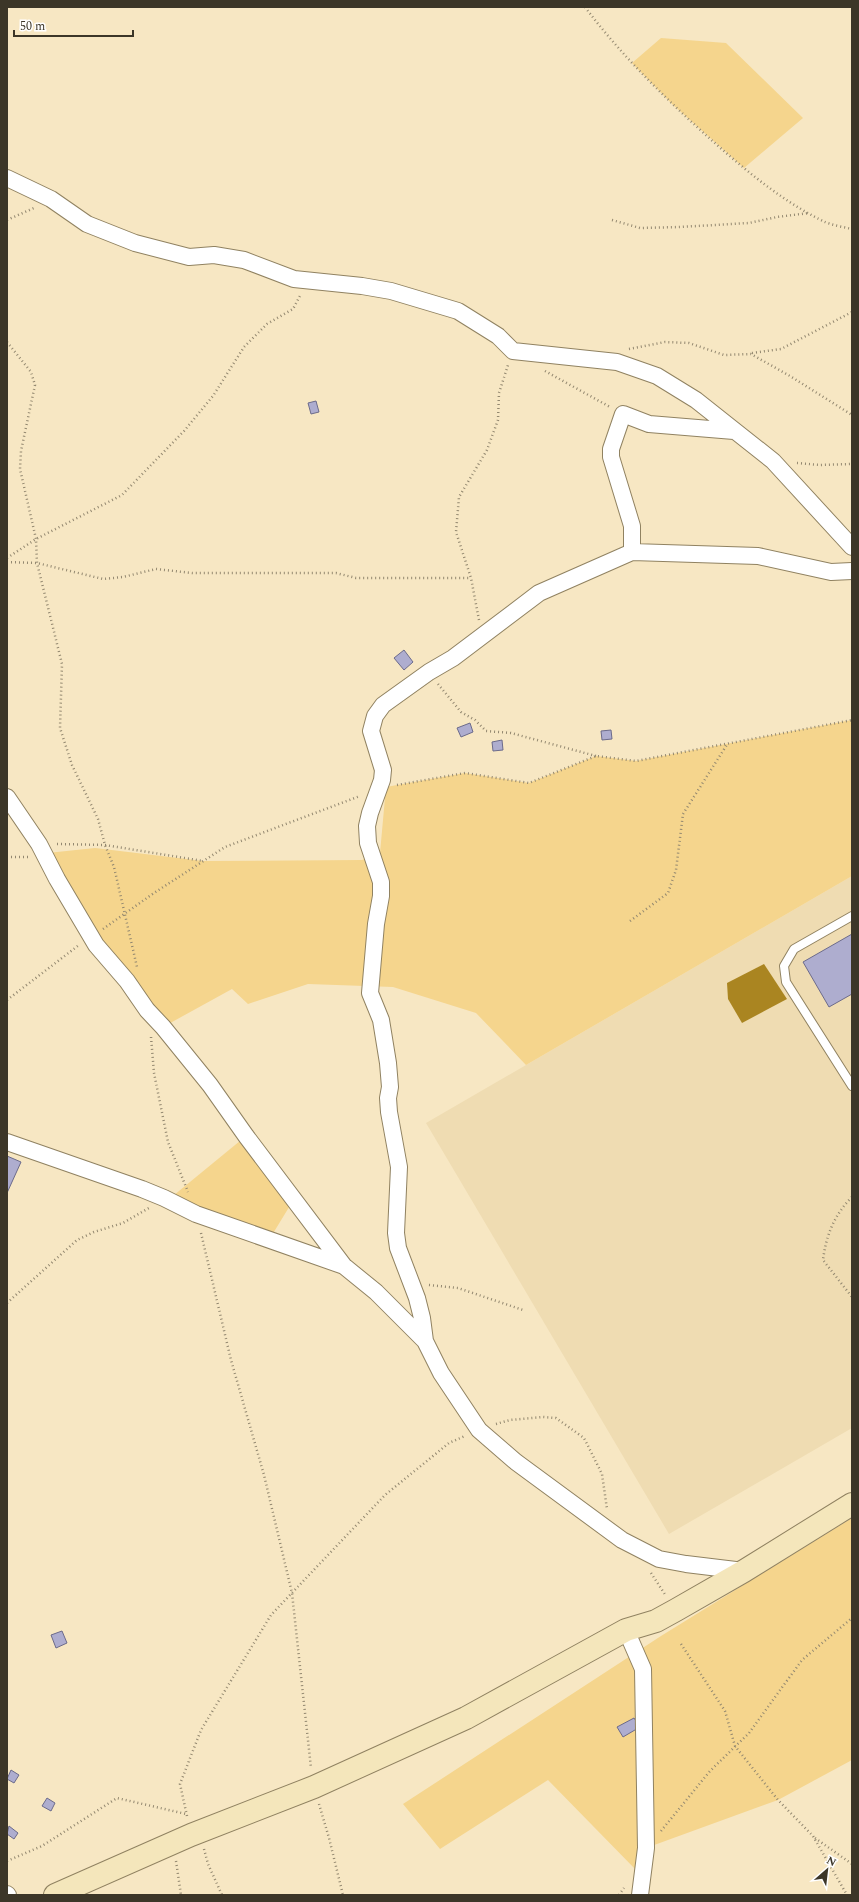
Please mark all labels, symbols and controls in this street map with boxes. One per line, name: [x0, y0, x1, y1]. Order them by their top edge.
scale bar: [14, 12, 133, 38]
text: 50 m: [20, 17, 45, 36]
north arrow: [807, 1850, 847, 1890]
text: N: [824, 1852, 839, 1871]

